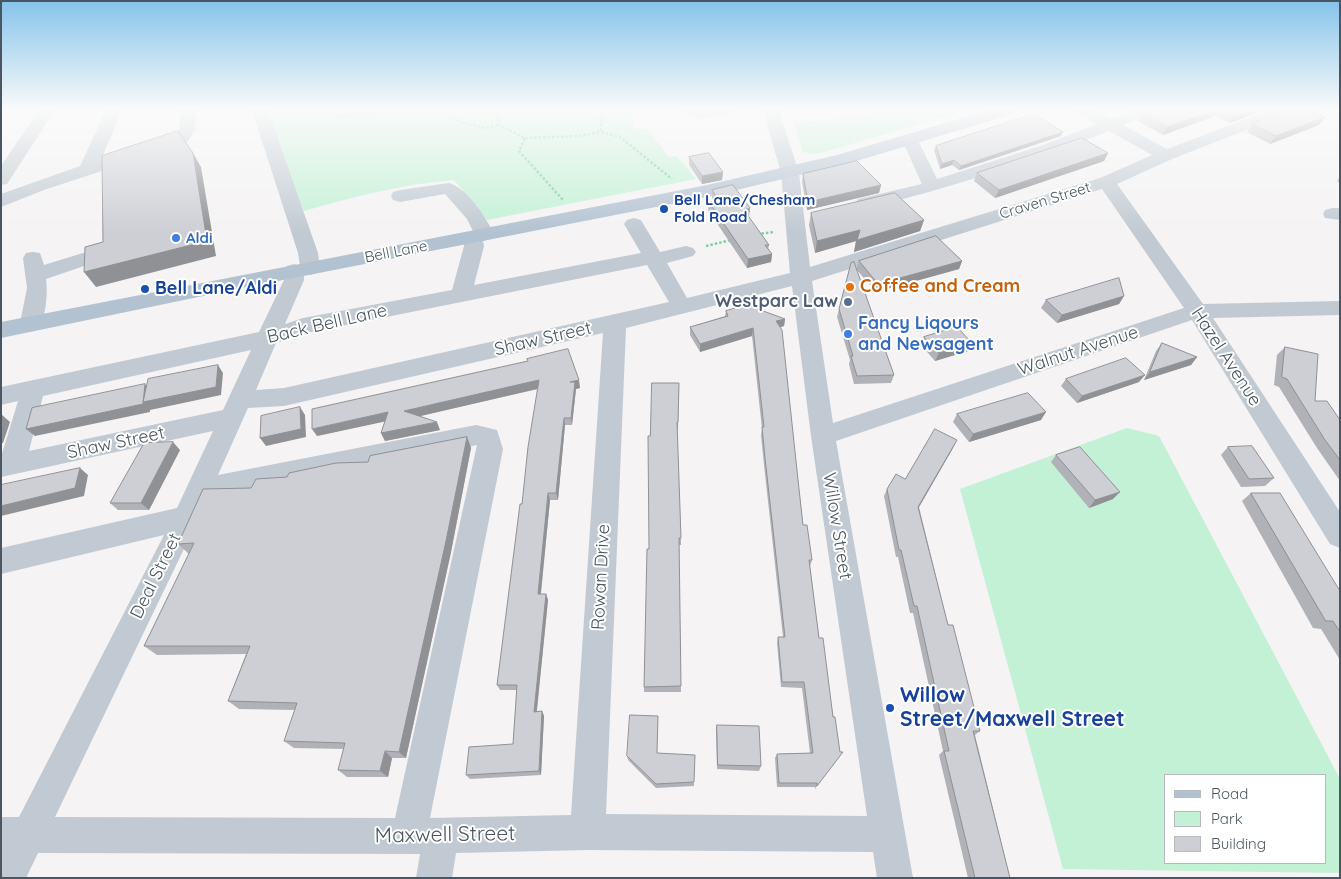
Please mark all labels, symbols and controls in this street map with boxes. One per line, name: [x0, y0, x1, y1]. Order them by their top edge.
street label: Craven Street: [997, 179, 1093, 223]
place label: Bell Lane/Chesham Fold Road: [674, 191, 815, 226]
marker: Bell Lane/Chesham Fold Road: [658, 203, 670, 215]
place label: Aldi: [186, 229, 212, 247]
marker: Aldi: [170, 232, 182, 244]
street label: Bell Lane: [363, 237, 429, 267]
place label: Coffee and Cream: [860, 276, 1020, 298]
place label: Bell Lane/Aldi: [155, 278, 277, 300]
marker: Coffee and Cream: [844, 281, 856, 293]
marker: Bell Lane/Aldi: [139, 283, 151, 295]
place label: Westparc Law: [715, 291, 838, 313]
marker: Westparc Law: [842, 296, 854, 308]
street label: Back Bell Lane: [265, 300, 389, 348]
street label: Hazel Avenue: [1186, 304, 1266, 410]
place label: Fancy Liqours and Newsagent: [858, 313, 994, 356]
street label: Shaw Street: [492, 317, 594, 361]
street label: Walnut Avenue: [1015, 321, 1141, 381]
marker: Fancy Liqours and Newsagent: [842, 328, 854, 340]
street label: Shaw Street: [65, 422, 167, 464]
street label: Willow Street: [818, 471, 856, 581]
street label: Rowan Drive: [587, 524, 615, 630]
street label: Deal Street: [126, 530, 186, 622]
place label: Willow Street/Maxwell Street: [900, 683, 1125, 733]
marker: Willow Street/Maxwell Street: [884, 702, 896, 714]
legend: [1164, 774, 1326, 864]
text: Road: [1211, 784, 1248, 803]
text: Park: [1211, 809, 1243, 828]
street label: Maxwell Street: [374, 821, 516, 849]
text: Building: [1211, 834, 1266, 853]

